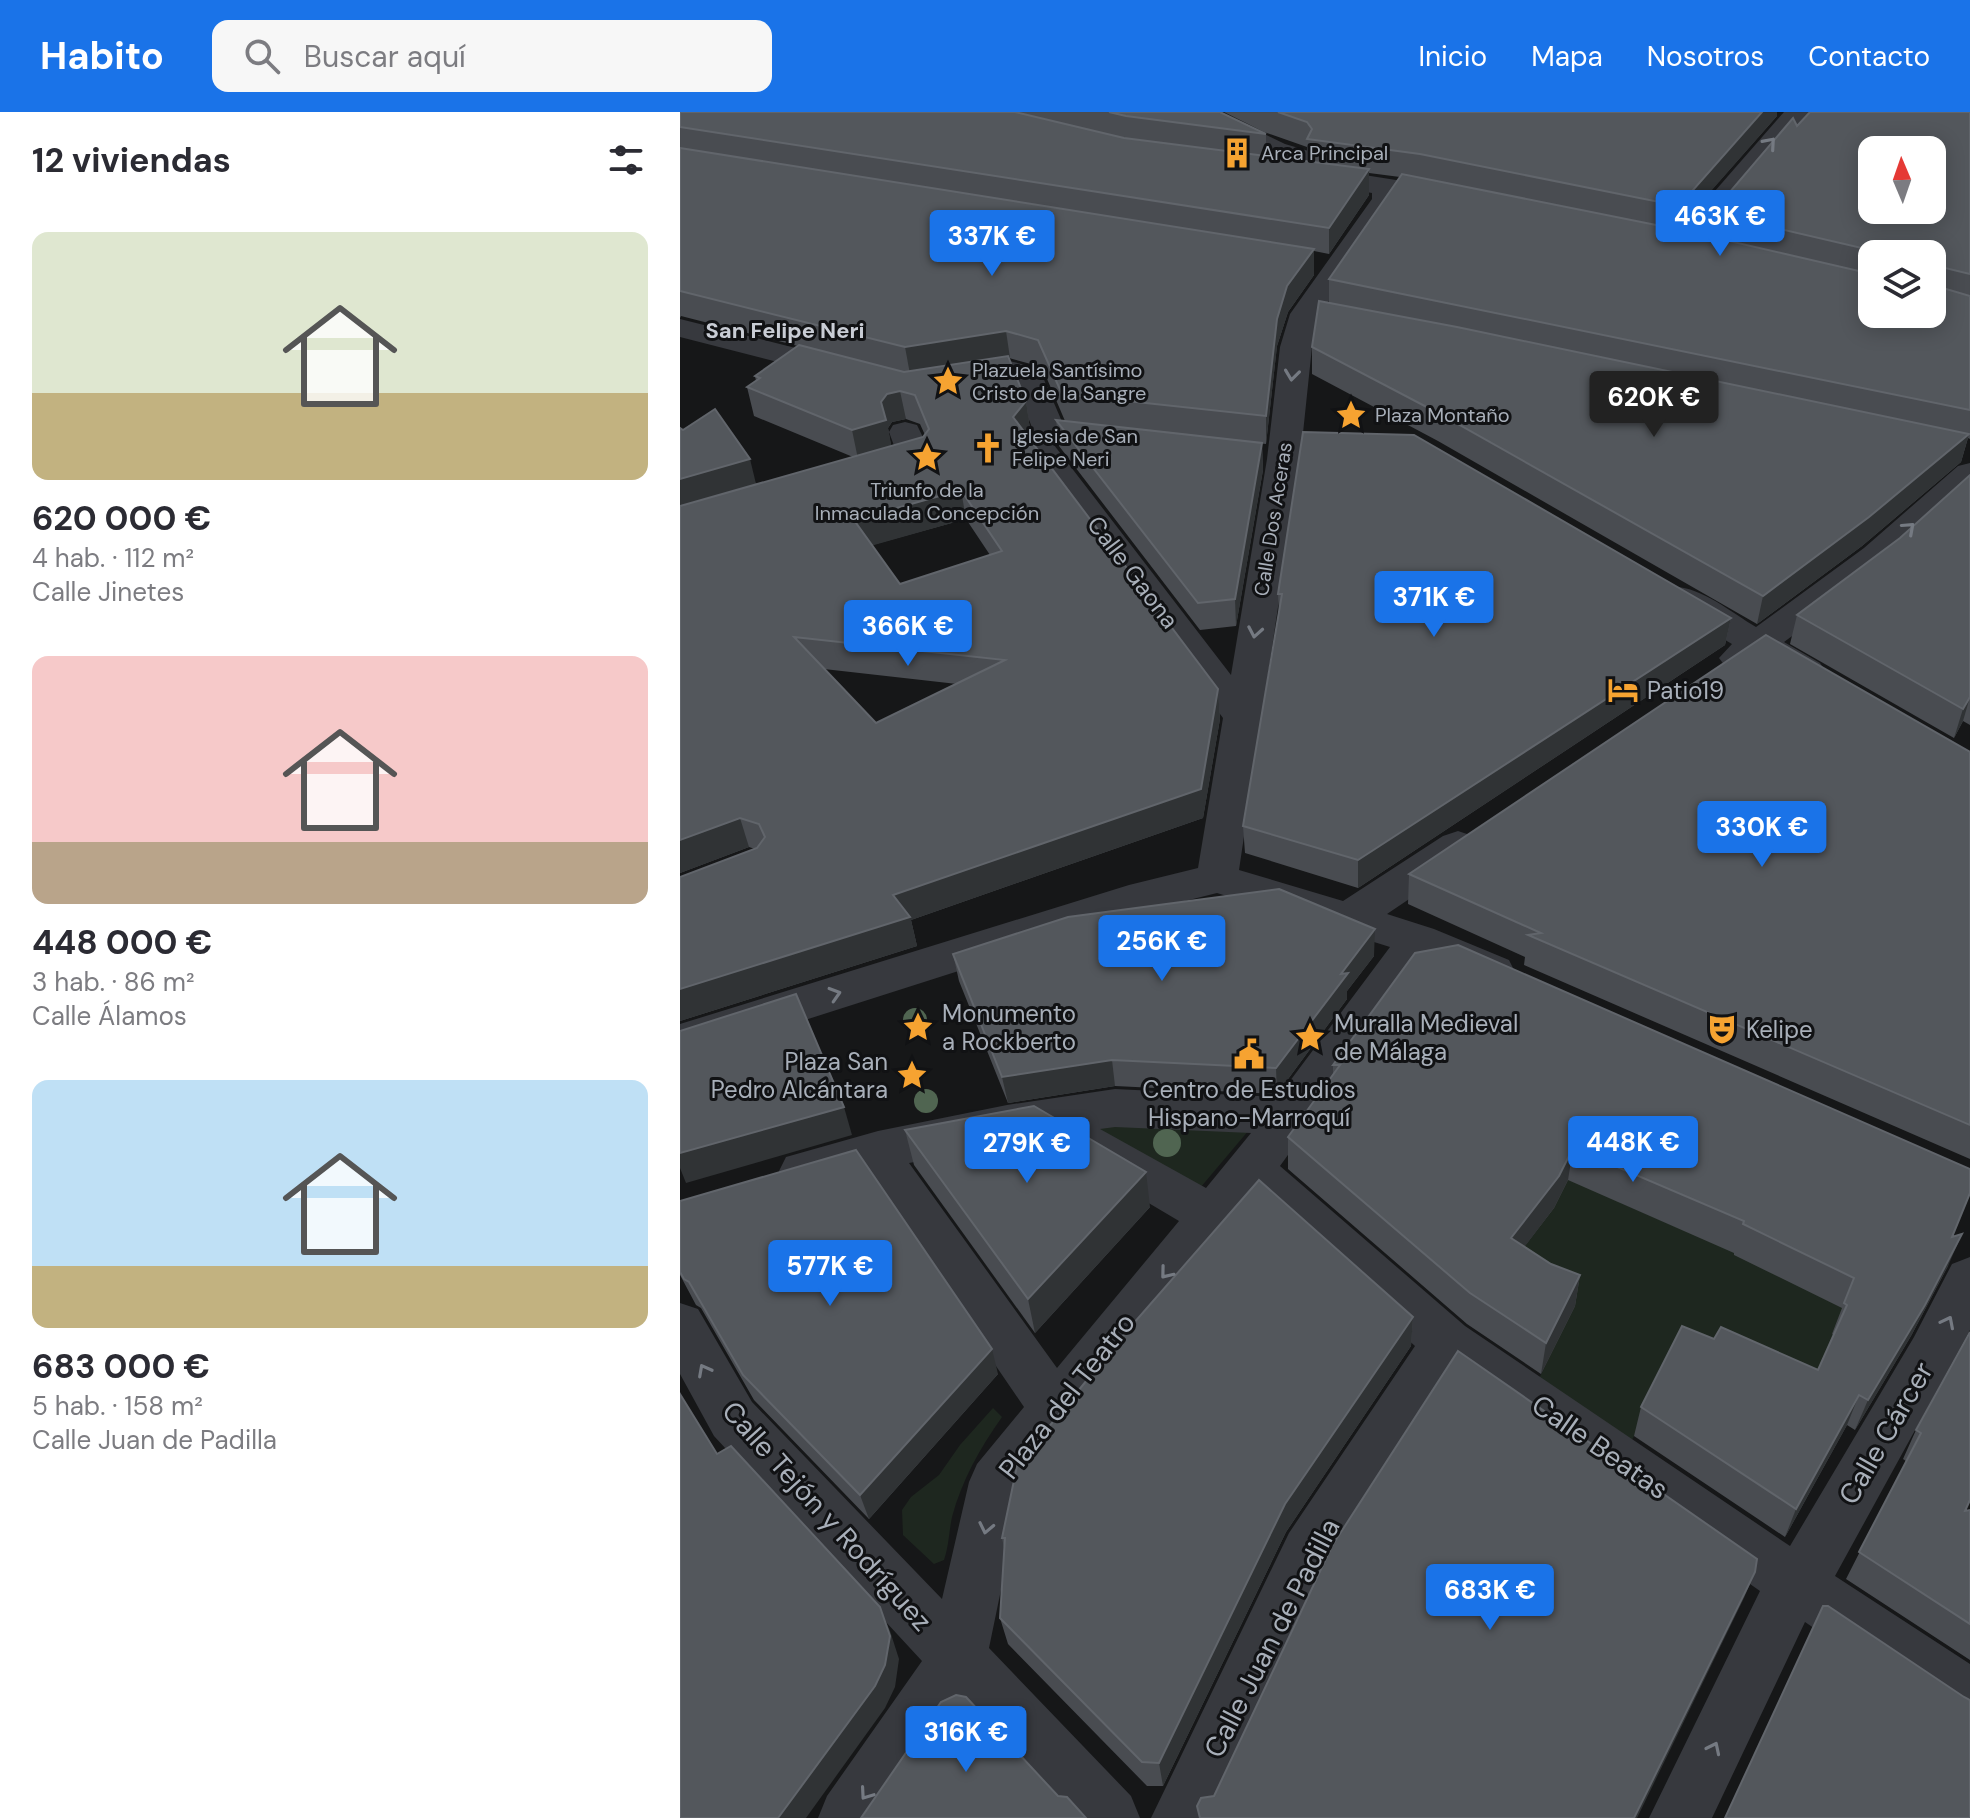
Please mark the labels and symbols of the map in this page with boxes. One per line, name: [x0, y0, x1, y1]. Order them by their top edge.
building icon: Arca Principal: [1220, 136, 1254, 170]
north arrow: [1858, 136, 1946, 224]
one-way arrow: [1760, 138, 1775, 153]
place label: Arca Principal: [1261, 140, 1388, 166]
pin: 463K €: [1655, 190, 1785, 258]
pin: 337K €: [927, 210, 1057, 278]
district label: San Felipe Neri: [706, 316, 864, 345]
place label: Plazuela Santísimo Cristo de la Sangre: [972, 357, 1146, 406]
place icon: Plazuela Santísimo Cristo de la Sangre: [931, 364, 965, 398]
one-way arrow: [1284, 369, 1301, 382]
pin: 620K €: [1589, 371, 1719, 439]
place icon: Plaza Montaño: [1334, 398, 1368, 432]
place label: Plaza Montaño: [1375, 402, 1510, 428]
place label: Iglesia de San Felipe Neri: [1012, 423, 1138, 472]
church icon: Iglesia de San Felipe Neri: [971, 431, 1005, 465]
place icon: Triunfo de la Inmaculada Concepción: [910, 440, 944, 474]
street label: Calle Dos Aceras: [1248, 440, 1298, 598]
place label: Triunfo de la Inmaculada Concepción: [815, 477, 1039, 526]
street label: Calle Gaona: [1081, 509, 1185, 635]
one-way arrow: [1900, 523, 1915, 537]
pin: 371K €: [1369, 571, 1499, 639]
pin: 366K €: [843, 600, 973, 668]
one-way arrow: [1247, 626, 1264, 639]
hotel icon: Patio19: [1606, 673, 1640, 707]
place label: Patio19: [1647, 675, 1724, 706]
pin: 330K €: [1697, 801, 1827, 869]
pin: 256K €: [1097, 915, 1227, 983]
one-way arrow: [827, 988, 841, 1004]
place label: Monumento a Rockberto: [942, 998, 1076, 1057]
place label: Muralla Medieval de Málaga: [1334, 1008, 1518, 1067]
place icon: Monumento a Rockberto: [901, 1010, 935, 1044]
theatre icon: Kelipe: [1705, 1012, 1739, 1046]
place label: Kelipe: [1746, 1014, 1813, 1045]
place icon: Muralla Medieval de Málaga: [1293, 1020, 1327, 1054]
public building icon: Centro de Estudios Hispano-Marroquí: [1232, 1037, 1266, 1071]
place label: Plaza San Pedro Alcántara: [711, 1046, 888, 1105]
place icon: Plaza San Pedro Alcántara: [895, 1058, 929, 1092]
place label: Centro de Estudios Hispano-Marroquí: [1142, 1074, 1356, 1133]
pin: 448K €: [1568, 1116, 1698, 1184]
pin: 279K €: [962, 1117, 1092, 1185]
pin: 577K €: [765, 1240, 895, 1308]
one-way arrow: [1161, 1263, 1176, 1278]
street label: Plaza del Teatro: [990, 1305, 1144, 1487]
one-way arrow: [1938, 1316, 1953, 1330]
street label: Calle Cárcer: [1830, 1355, 1942, 1511]
one-way arrow: [699, 1364, 714, 1379]
street label: Calle Beatas: [1524, 1386, 1676, 1508]
street label: Calle Tejón y Rodríguez: [714, 1393, 940, 1639]
street label: Calle Juan de Padilla: [1196, 1512, 1348, 1764]
one-way arrow: [979, 1521, 996, 1534]
pin: 683K €: [1425, 1564, 1555, 1632]
pin: 316K €: [901, 1706, 1031, 1774]
one-way arrow: [1704, 1741, 1720, 1756]
one-way arrow: [860, 1785, 875, 1799]

